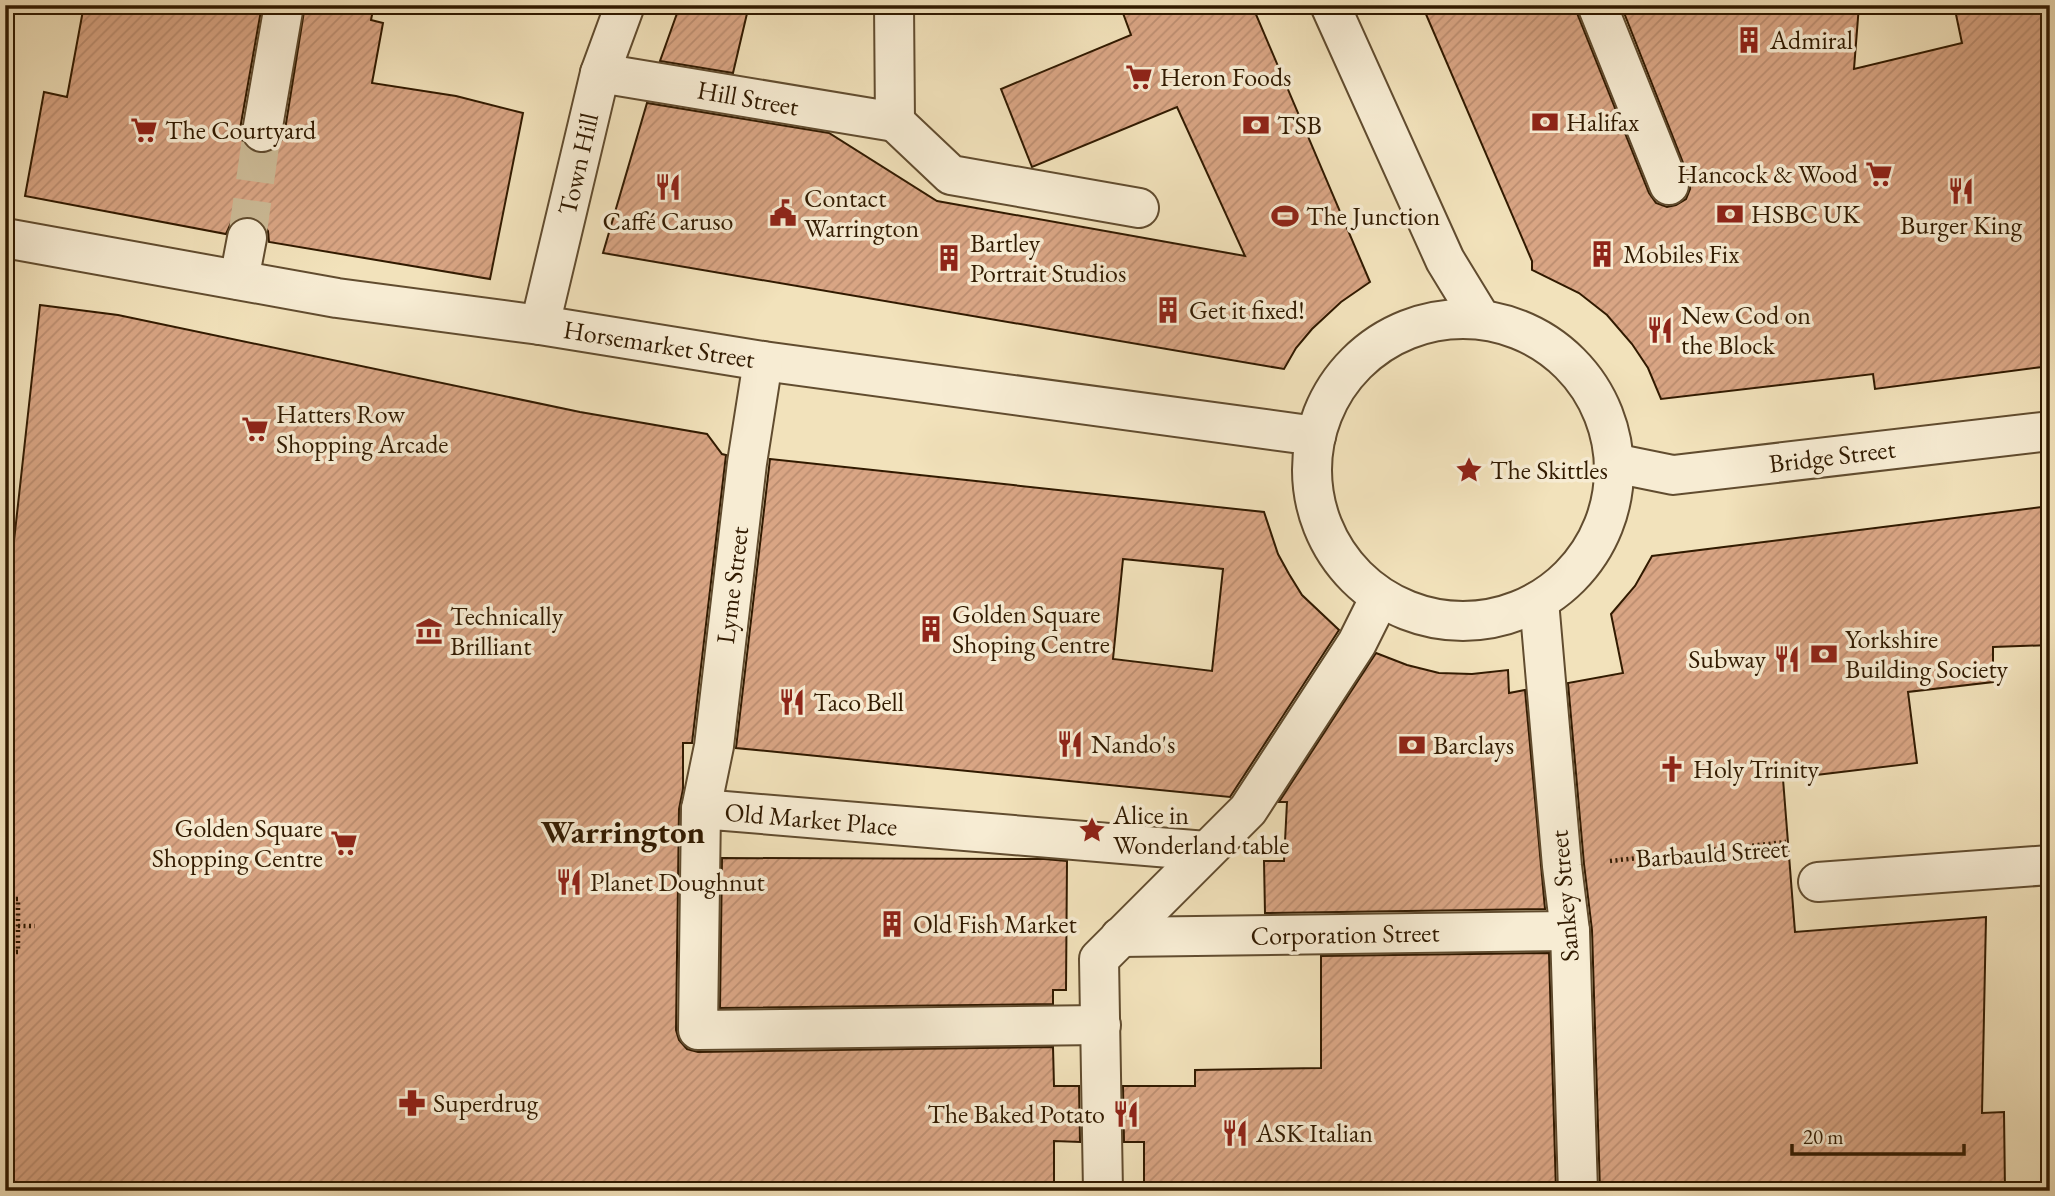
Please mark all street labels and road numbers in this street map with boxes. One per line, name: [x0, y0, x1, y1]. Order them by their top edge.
street label: Hill Street: [695, 72, 801, 124]
street label: Town Hill: [550, 110, 606, 218]
street label: Horsemarket Street: [561, 312, 757, 376]
street label: Bridge Street: [1767, 431, 1897, 481]
street label: Lyme Street: [708, 524, 756, 646]
street label: Old Market Place: [723, 795, 899, 843]
street label: Sankey Street: [1541, 829, 1587, 963]
street label: Barbauld Street: [1635, 831, 1789, 875]
street label: Corporation Street: [1250, 915, 1440, 953]

